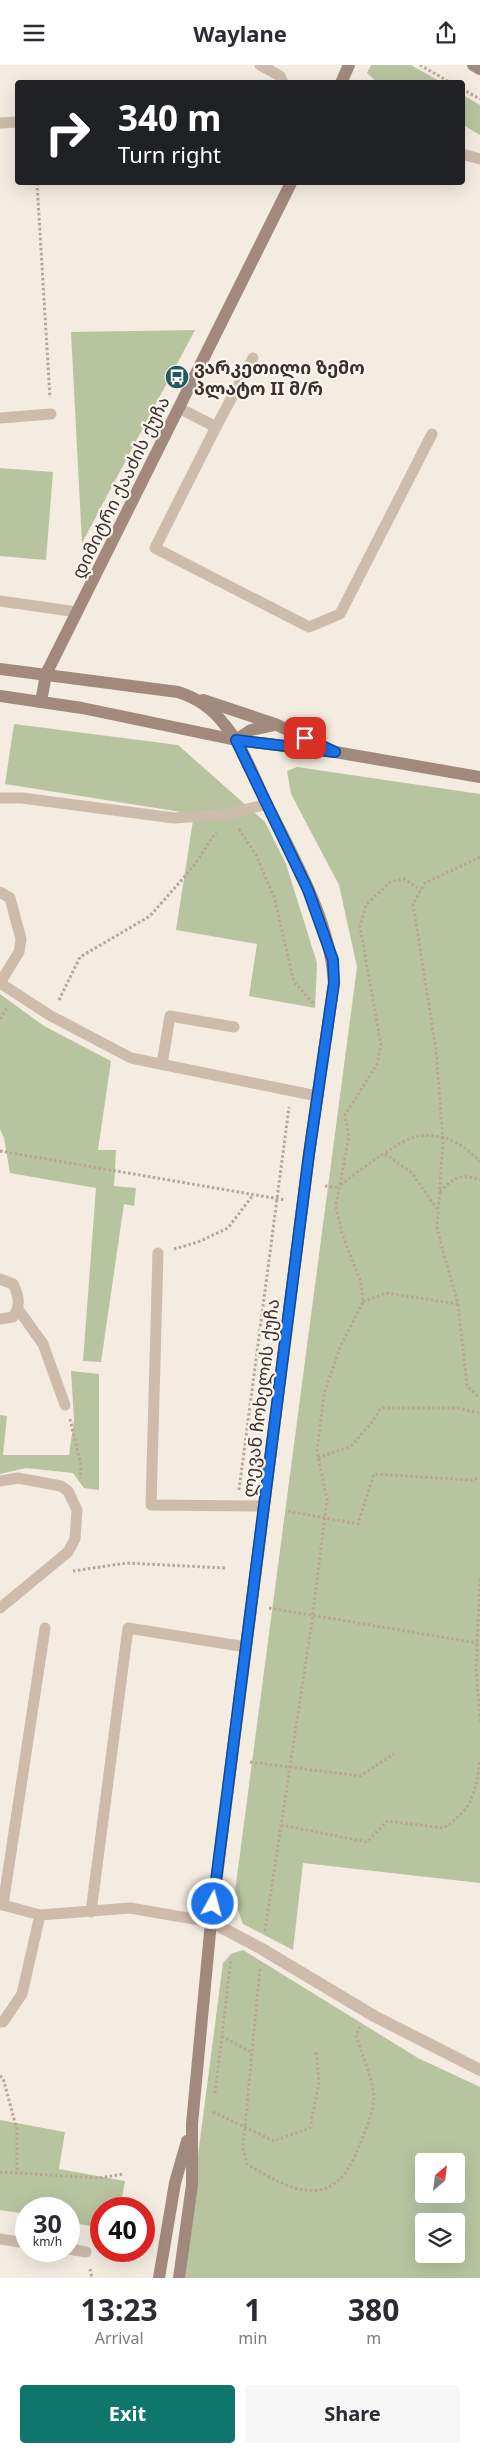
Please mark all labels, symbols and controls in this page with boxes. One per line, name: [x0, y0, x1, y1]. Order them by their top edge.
text: Waylane: [193, 18, 287, 48]
icon: menu: [20, 19, 48, 47]
icon: share: [432, 19, 460, 47]
text: 340 m: [118, 94, 221, 141]
icon: right: [35, 100, 100, 165]
text: Turn right: [118, 139, 221, 169]
place label: ვარკეთილი ზემო პლატო II მ/რ: [194, 355, 365, 400]
bus stop icon: ვარკეთილი ზემო პლატო II მ/რ: [164, 364, 190, 390]
street label: დიმიტრი ქააძის ქუჩა: [65, 392, 175, 582]
pin: [284, 717, 326, 759]
icon: arrive: [291, 724, 319, 752]
street label: ლევან ჩოხელის ქუჩა: [236, 1297, 284, 1499]
position arrow: [186, 1877, 238, 1929]
north arrow: [415, 2153, 465, 2203]
map controls: [415, 2153, 465, 2263]
speed limit sign: 40: [90, 2197, 155, 2262]
text: 30: [33, 2206, 62, 2240]
button: layers: [415, 2213, 465, 2263]
text: km/h: [33, 2233, 62, 2250]
text: 13:23: [81, 2289, 158, 2330]
text: 1: [244, 2289, 261, 2330]
text: 380: [348, 2289, 399, 2330]
text: Arrival: [95, 2327, 144, 2349]
text: min: [238, 2327, 267, 2349]
text: m: [366, 2327, 381, 2349]
button: Exit: [20, 2385, 235, 2443]
button: Share: [245, 2385, 460, 2443]

